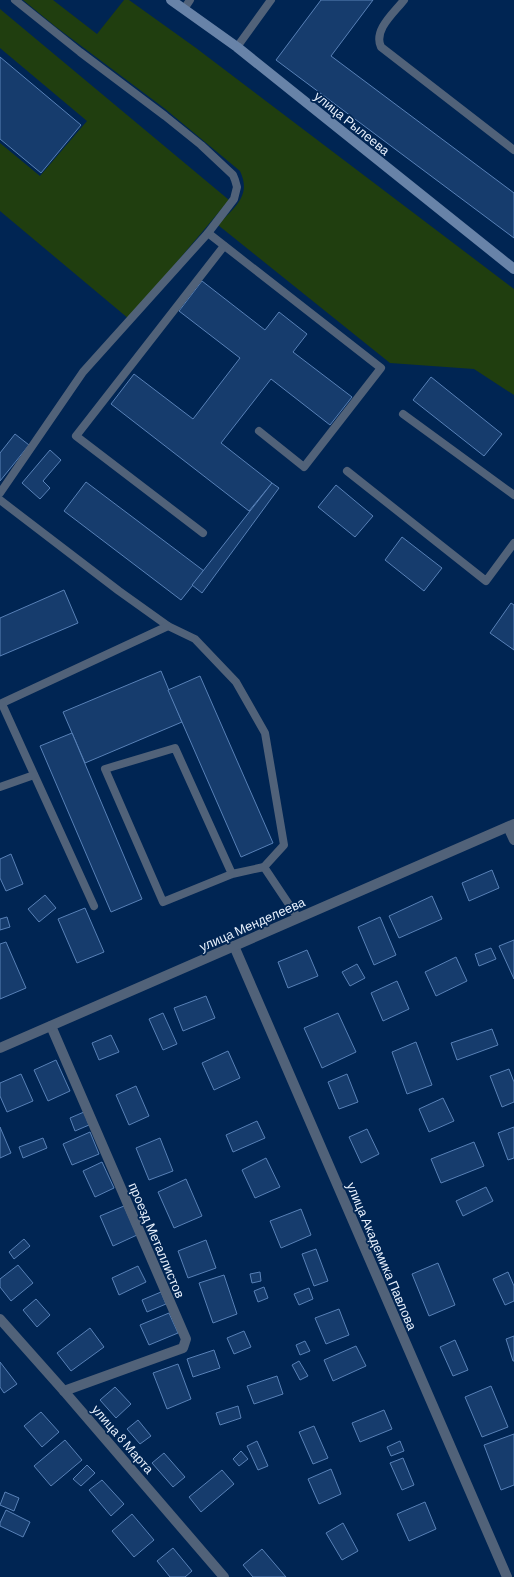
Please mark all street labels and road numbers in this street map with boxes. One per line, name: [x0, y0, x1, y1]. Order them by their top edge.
street label: улица Рылеева: [311, 88, 394, 159]
street label: улица Менделеева: [197, 893, 308, 955]
street label: проезд Металлистов: [125, 1180, 189, 1300]
street label: улица Академика Павлова: [344, 1180, 421, 1333]
street label: улица 8 Марта: [89, 1401, 158, 1477]

